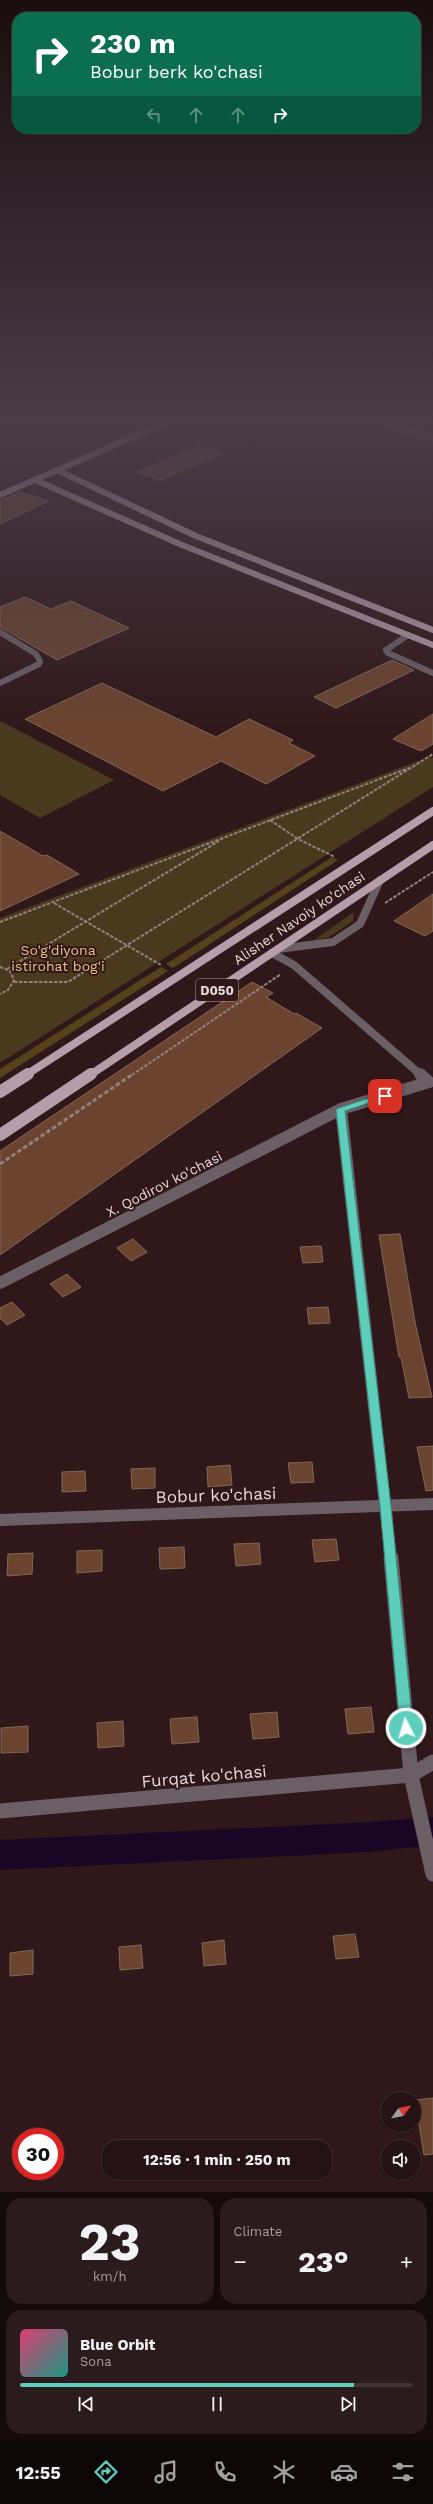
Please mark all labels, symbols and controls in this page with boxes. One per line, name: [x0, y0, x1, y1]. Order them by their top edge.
text: 230 m: [90, 27, 176, 60]
icon: right: [24, 28, 76, 80]
text: Bobur berk ko'chasi: [90, 61, 263, 82]
icon: left: [143, 104, 165, 126]
icon: ahead: [185, 104, 207, 126]
icon: ahead: [227, 104, 249, 126]
icon: right: [269, 104, 291, 126]
street label: Alisher Navoiy ko'chasi: [230, 868, 368, 968]
park label: So'g'diyona istirohat bog'i: [11, 942, 105, 974]
road number: D050: [196, 979, 238, 1001]
pin: [368, 1079, 402, 1113]
icon: arrive: [374, 1085, 396, 1107]
street label: X. Qodirov ko'chasi: [103, 1148, 225, 1220]
street label: Bobur ko'chasi: [155, 1483, 277, 1507]
position arrow: [385, 1707, 427, 1749]
street label: Furqat ko'chasi: [141, 1761, 267, 1791]
north arrow: [381, 2092, 421, 2132]
map controls: [381, 2092, 421, 2180]
speed limit sign: 30: [12, 2128, 64, 2180]
button: sound: [381, 2140, 421, 2180]
text: 12:56 · 1 min · 250 m: [143, 2151, 291, 2169]
text: 23: [79, 2212, 141, 2273]
text: Climate: [234, 2224, 282, 2239]
text: 23°: [298, 2244, 349, 2279]
text: −: [234, 2249, 247, 2274]
text: +: [400, 2249, 413, 2274]
text: km/h: [93, 2269, 127, 2284]
text: Blue Orbit: [80, 2336, 155, 2354]
text: Sona: [80, 2354, 112, 2369]
icon: previous: [75, 2393, 97, 2415]
icon: pause: [206, 2393, 228, 2415]
icon: next: [337, 2393, 359, 2415]
icon: directions: [92, 2458, 120, 2486]
icon: music: [152, 2458, 180, 2486]
icon: phone: [211, 2458, 239, 2486]
icon: climate: [270, 2458, 298, 2486]
icon: car: [330, 2458, 358, 2486]
icon: filters: [389, 2458, 417, 2486]
text: 12:55: [16, 2462, 61, 2483]

